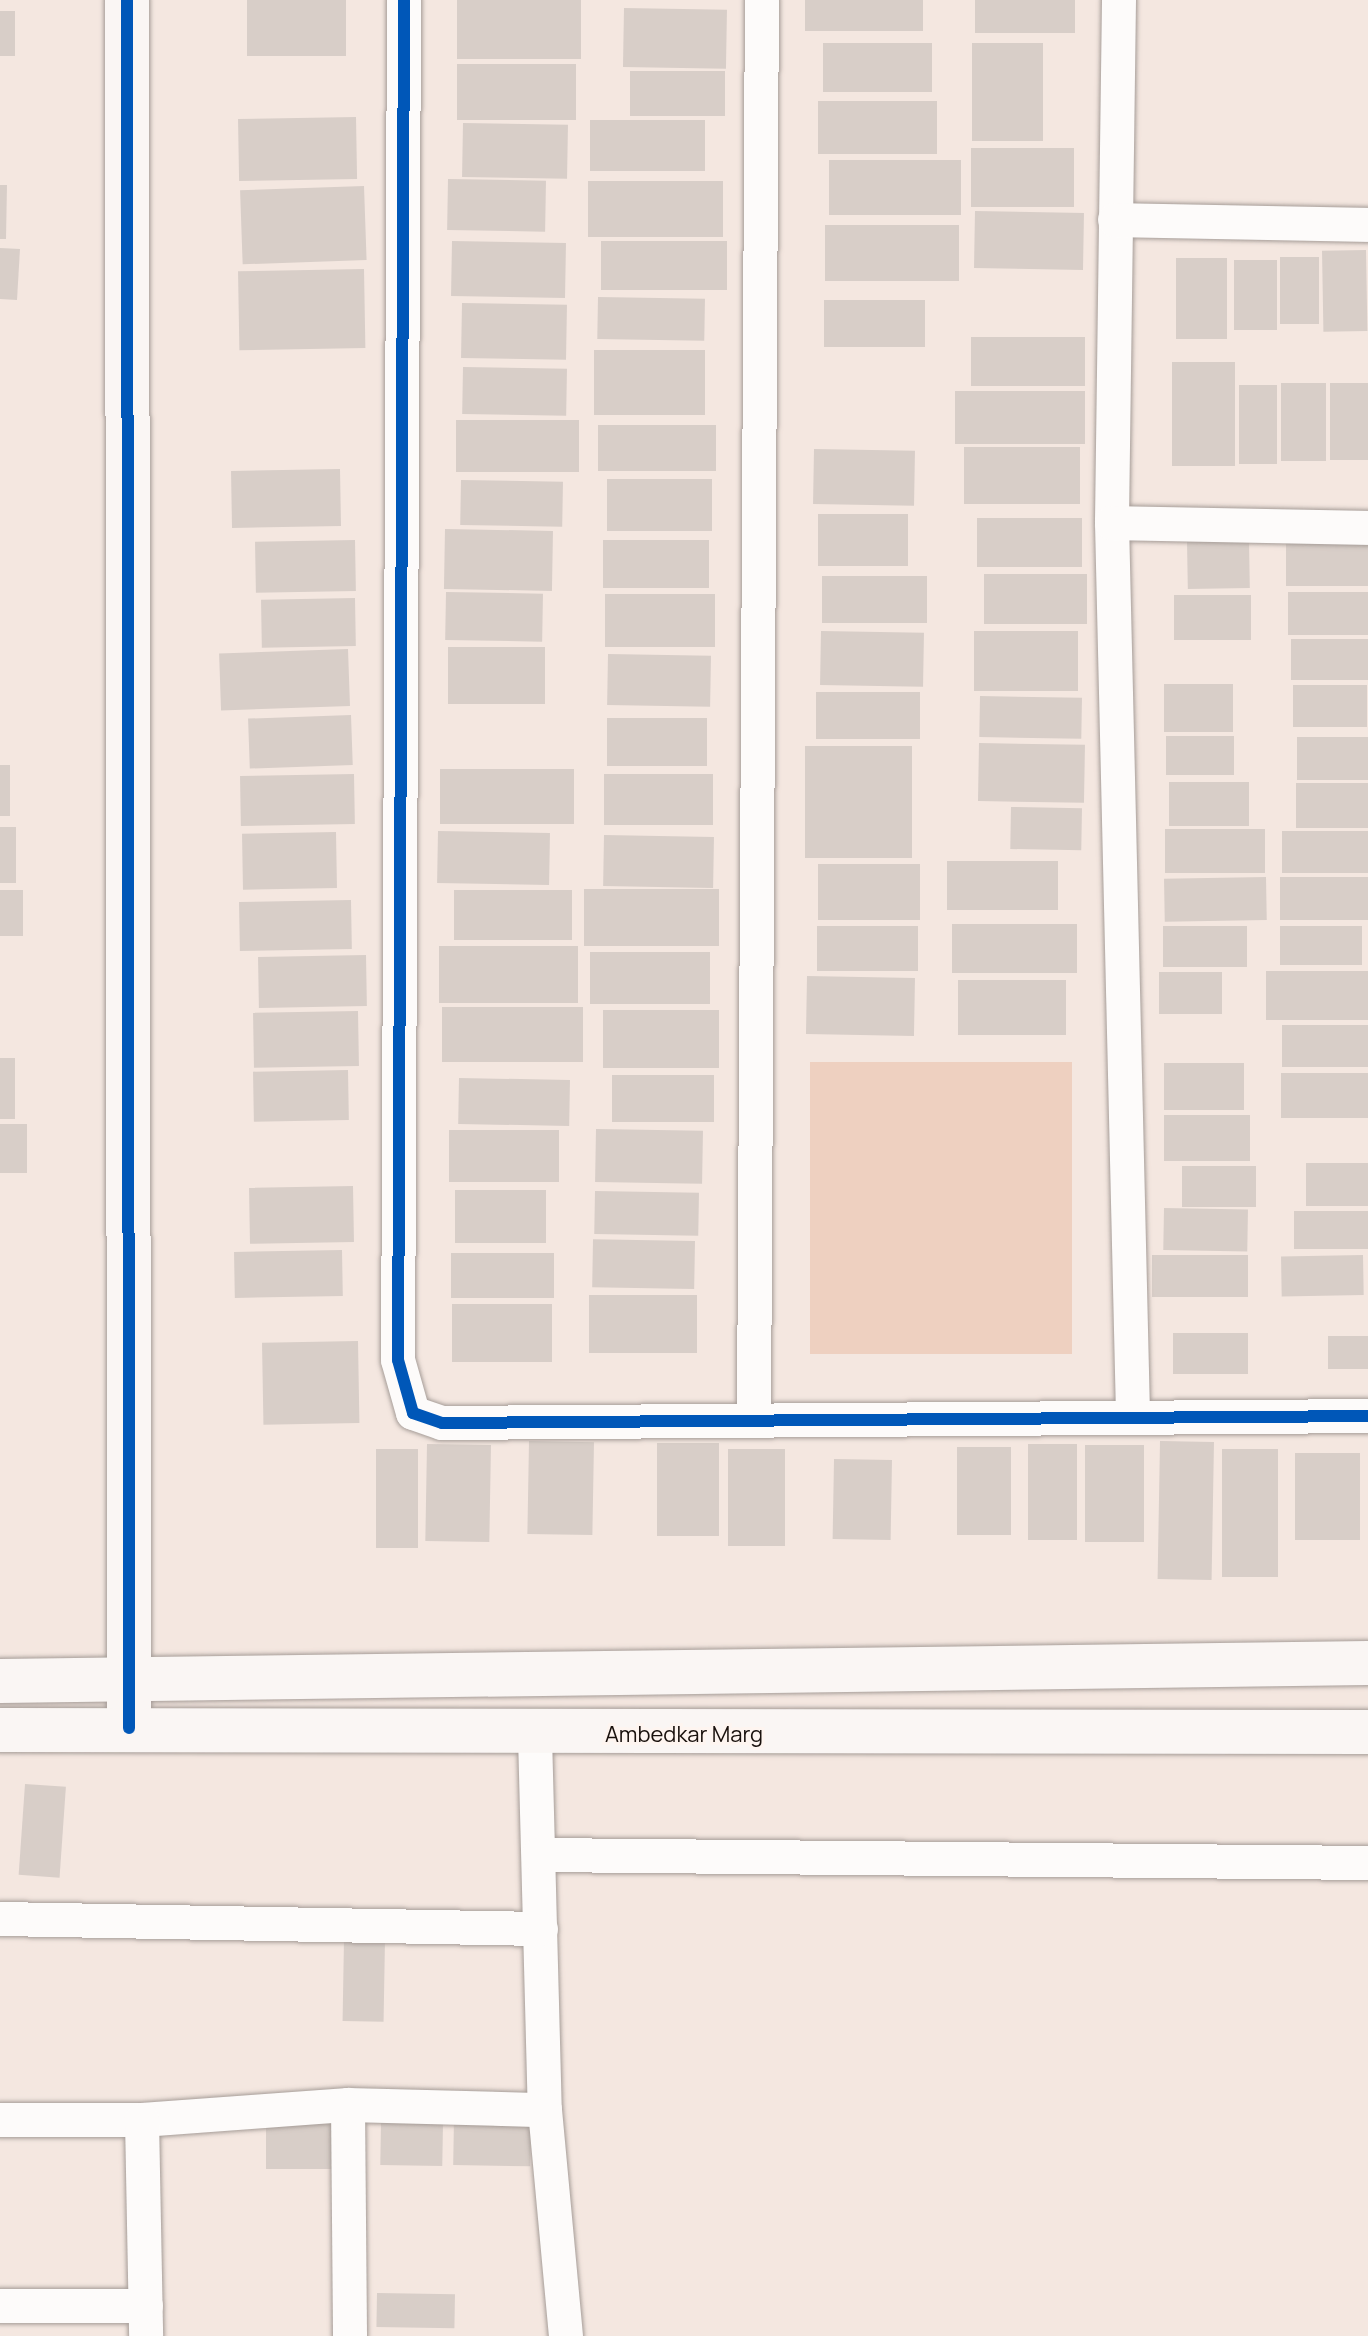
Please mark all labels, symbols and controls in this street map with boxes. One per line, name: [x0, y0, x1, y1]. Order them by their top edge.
street label: Ambedkar Marg: [605, 1722, 763, 1748]

